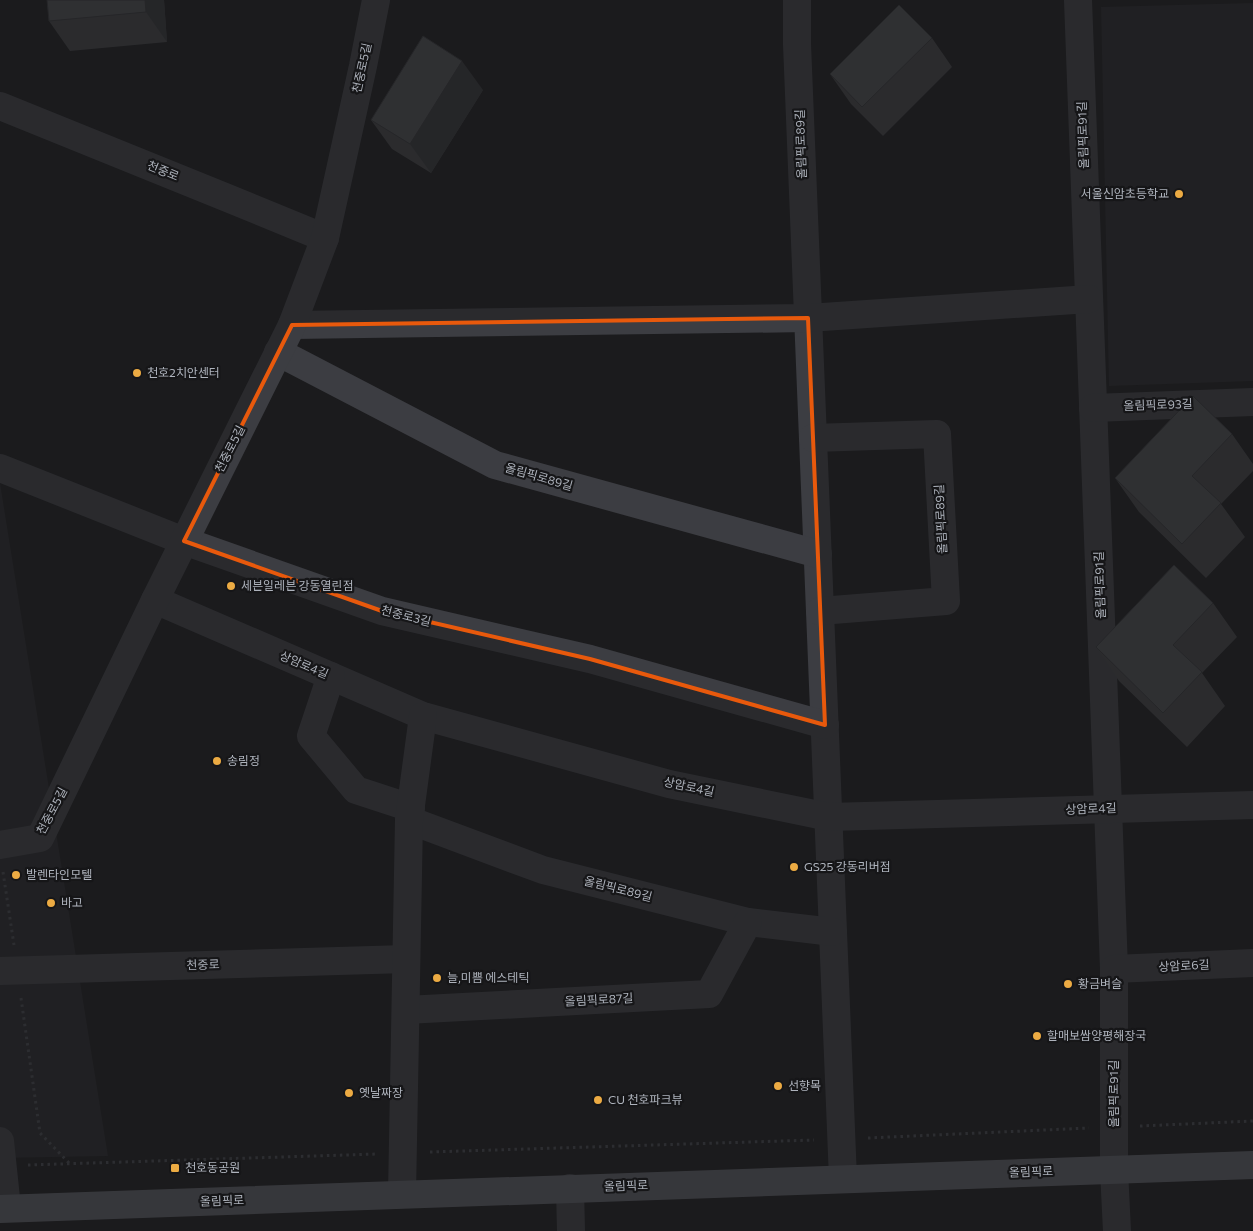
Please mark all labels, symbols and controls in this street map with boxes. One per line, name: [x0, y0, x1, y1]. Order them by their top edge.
street label: 천중로5길: [349, 41, 373, 94]
street label: 올림픽로91길: [1074, 101, 1090, 169]
street label: 올림픽로89길: [792, 109, 808, 179]
street label: 천중로: [145, 157, 181, 183]
place label: 서울신암초등학교: [1081, 186, 1169, 200]
marker: 서울신암초등학교: [1173, 188, 1185, 200]
place label: 천호2치안센터: [147, 365, 220, 379]
marker: 천호2치안센터: [131, 367, 143, 379]
street label: 올림픽로93길: [1123, 396, 1193, 412]
street label: 천중로5길: [211, 423, 247, 474]
street label: 올림픽로89길: [504, 460, 575, 492]
street label: 올림픽로89길: [931, 484, 949, 554]
street label: 올림픽로91길: [1091, 551, 1107, 619]
place label: 세븐일레븐 강동열린점: [241, 578, 354, 592]
marker: 세븐일레븐 강동열린점: [225, 580, 237, 592]
street label: 천중로3길: [380, 602, 433, 628]
street label: 상암로4길: [278, 648, 331, 681]
place label: 송림정: [227, 753, 260, 767]
marker: 송림정: [211, 755, 223, 767]
street label: 상암로4길: [663, 774, 716, 798]
street label: 천중로5길: [33, 785, 69, 836]
street label: 상암로4길: [1065, 800, 1117, 816]
place label: GS25 강동리버점: [804, 859, 891, 873]
marker: GS25 강동리버점: [788, 861, 800, 873]
place label: 발렌타인모텔: [26, 867, 92, 881]
marker: 발렌타인모텔: [10, 869, 22, 881]
street label: 올림픽로89길: [583, 873, 654, 903]
place label: 바고: [61, 895, 83, 909]
marker: 바고: [45, 897, 57, 909]
street label: 천중로: [186, 956, 220, 972]
street label: 상암로6길: [1158, 957, 1210, 973]
place label: 늘,미쁨 에스테틱: [447, 970, 529, 984]
marker: 늘,미쁨 에스테틱: [431, 972, 443, 984]
place label: 황금벼슬: [1078, 976, 1122, 990]
marker: 황금벼슬: [1062, 978, 1074, 990]
street label: 올림픽로87길: [564, 990, 634, 1008]
place label: 할매보쌈양평해장국: [1047, 1028, 1146, 1042]
marker: 할매보쌈양평해장국: [1031, 1030, 1043, 1042]
street label: 올림픽로91길: [1106, 1060, 1120, 1128]
place label: 선향목: [788, 1078, 821, 1092]
marker: 선향목: [772, 1080, 784, 1092]
place label: 옛날짜장: [359, 1085, 403, 1099]
marker: 옛날짜장: [343, 1087, 355, 1099]
place label: CU 천호파크뷰: [608, 1092, 683, 1106]
marker: CU 천호파크뷰: [592, 1094, 604, 1106]
place label: 천호동공원: [185, 1160, 240, 1174]
marker: 천호동공원: [169, 1162, 181, 1174]
street label: 올림픽로: [1009, 1163, 1053, 1179]
street label: 올림픽로: [604, 1177, 648, 1193]
street label: 올림픽로: [200, 1192, 244, 1208]

